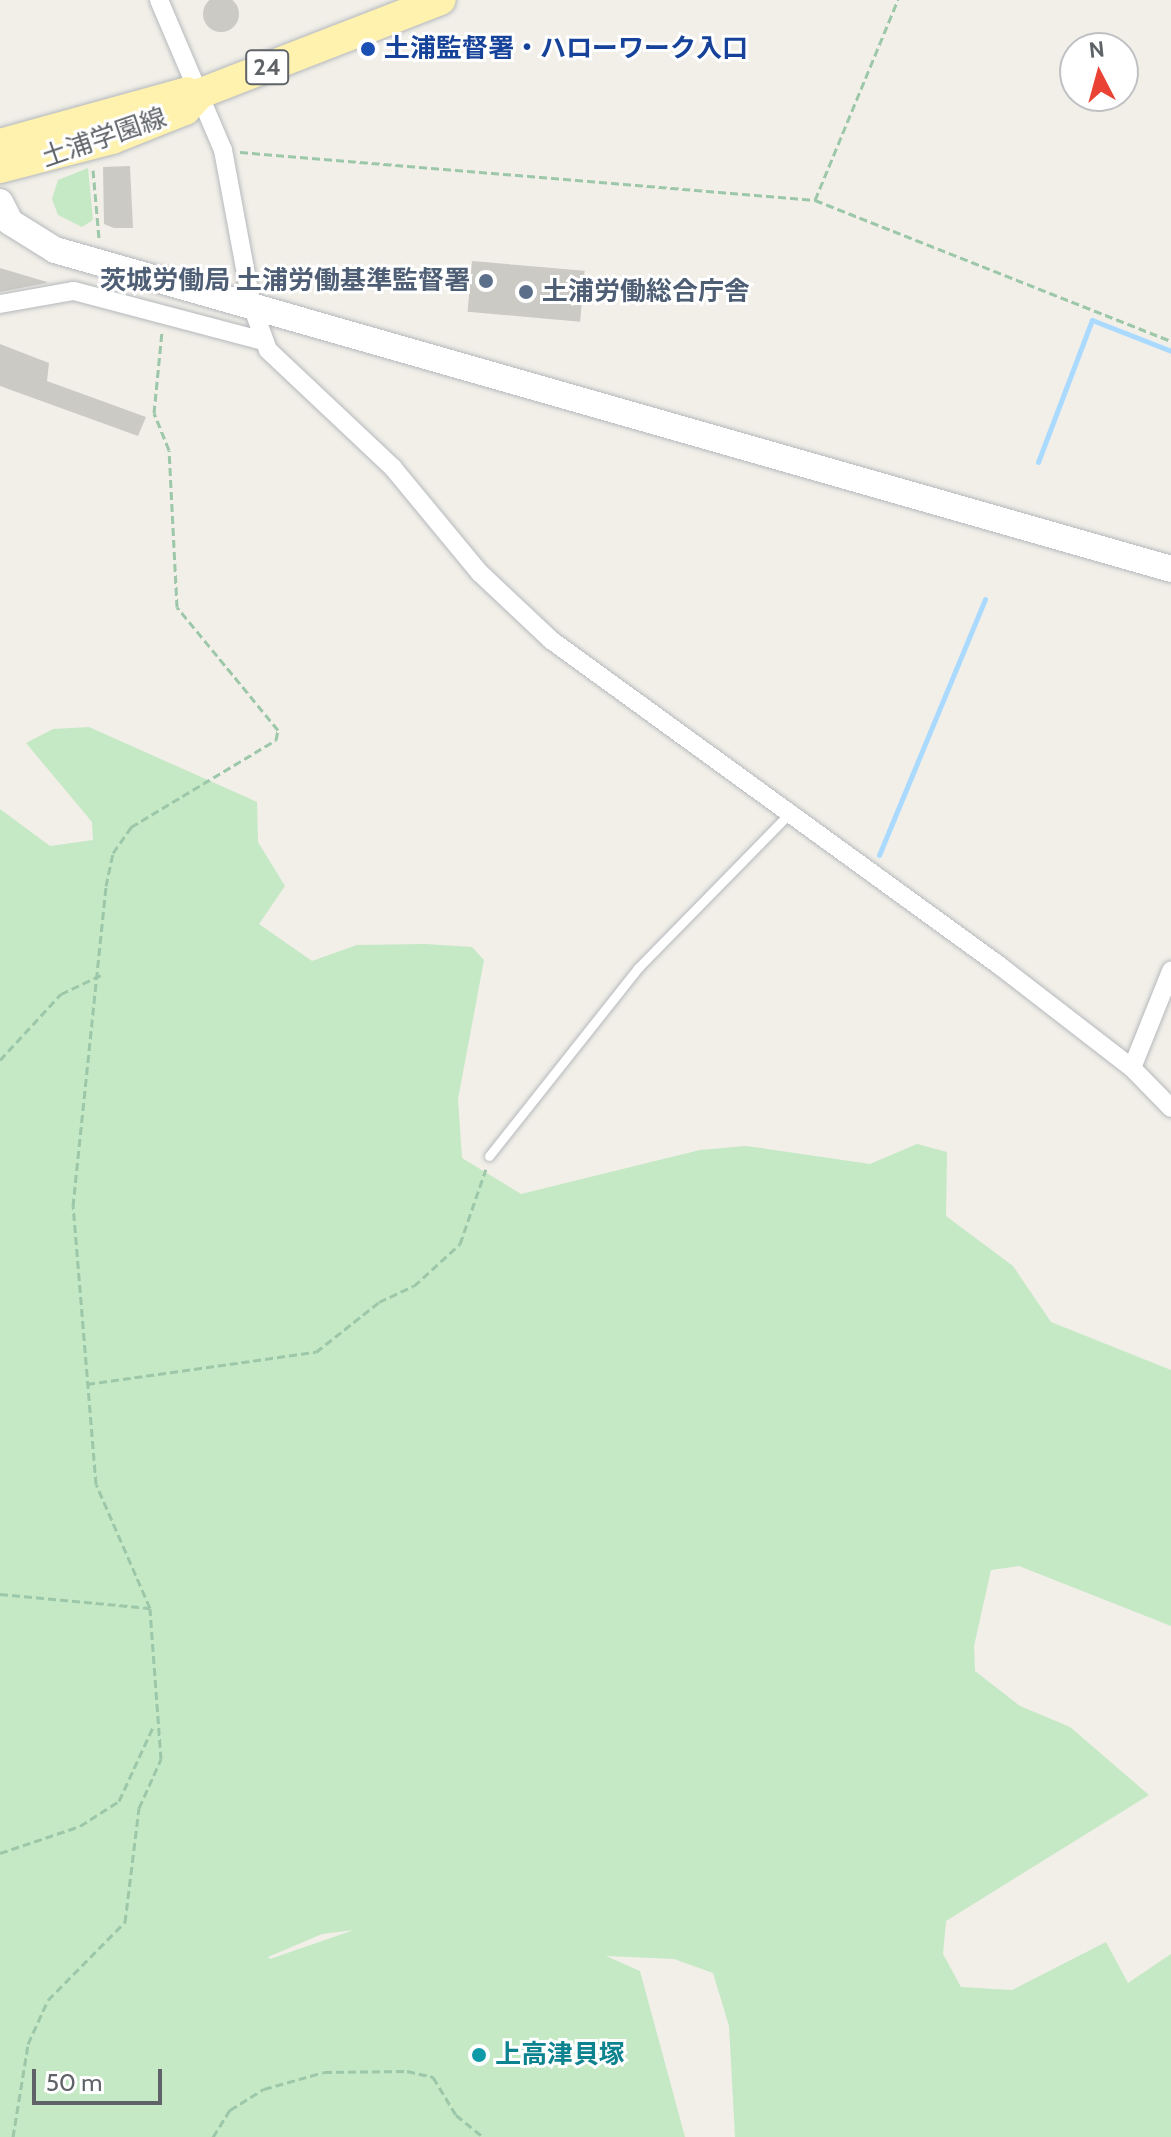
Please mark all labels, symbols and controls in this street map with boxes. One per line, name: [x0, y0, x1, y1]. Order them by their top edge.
north arrow: [1059, 32, 1139, 112]
place label: 土浦監督署・ハローワーク入口: [384, 33, 748, 65]
text: N: [1087, 35, 1106, 64]
marker: 土浦監督署・ハローワーク入口: [359, 40, 377, 58]
road number: 24: [245, 47, 289, 87]
street label: 土浦学園線: [37, 102, 171, 174]
place label: 茨城労働局 土浦労働基準監督署: [100, 265, 470, 297]
marker: 茨城労働局 土浦労働基準監督署: [477, 272, 495, 290]
place label: 土浦労働総合庁舎: [542, 276, 750, 308]
marker: 土浦労働総合庁舎: [517, 283, 535, 301]
place label: 上高津貝塚: [495, 2039, 625, 2071]
marker: 上高津貝塚: [470, 2046, 488, 2064]
scale bar: [36, 2053, 166, 2103]
text: 50 m: [46, 2068, 102, 2097]

